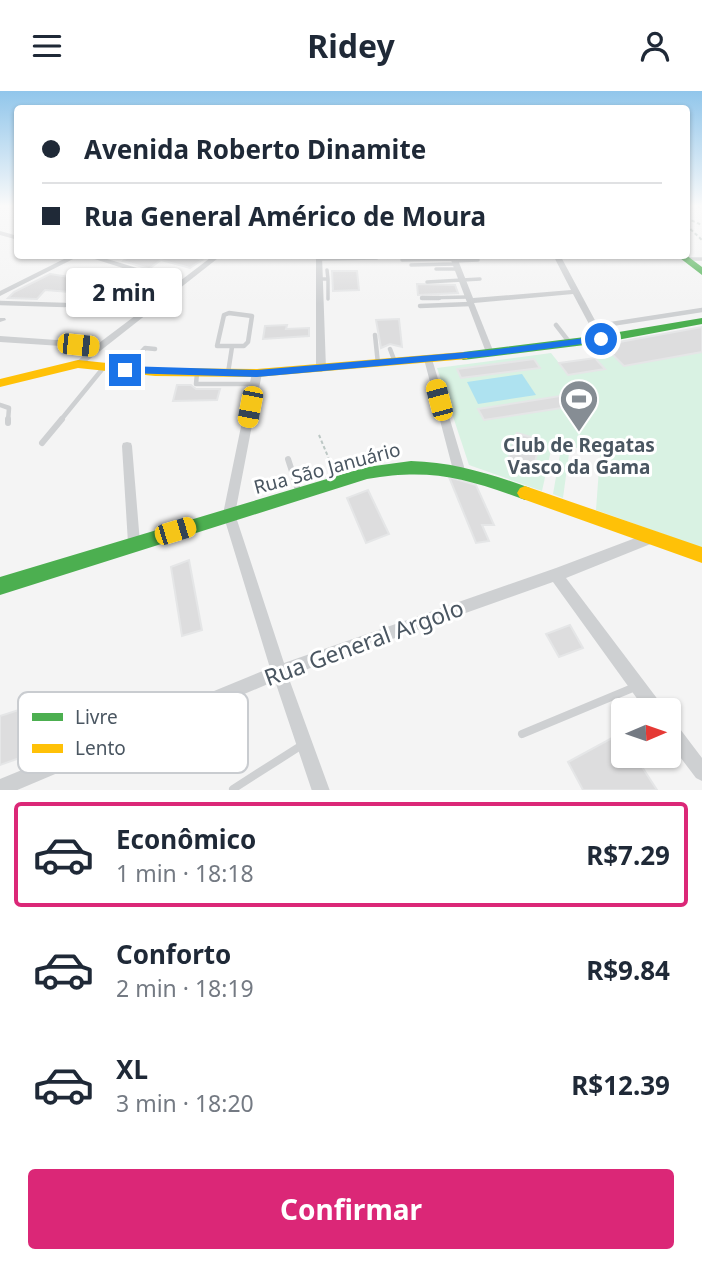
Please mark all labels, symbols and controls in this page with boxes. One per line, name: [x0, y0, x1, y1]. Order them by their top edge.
text: Ridey: [307, 24, 395, 67]
icon: menu: [28, 27, 66, 65]
icon: person: [636, 27, 674, 65]
text: Avenida Roberto Dinamite: [84, 131, 426, 167]
text: Rua General Américo de Moura: [84, 198, 486, 234]
callout: 2 min: [67, 268, 183, 317]
text: 2 min: [92, 276, 156, 308]
route start: [585, 323, 617, 355]
car: [57, 332, 100, 358]
route end: [109, 354, 141, 386]
car: [424, 377, 455, 423]
sports icon: Club de Regatas Vasco da Gama: [558, 378, 600, 433]
car: [236, 384, 265, 430]
place label: Club de Regatas Vasco da Gama: [503, 432, 655, 480]
street label: Rua São Januário: [251, 436, 403, 500]
car: [152, 515, 199, 547]
street label: Rua General Argolo: [259, 591, 468, 693]
legend: [18, 692, 248, 773]
north arrow: [611, 698, 681, 768]
map controls: [611, 698, 681, 768]
text: Livre: [75, 704, 118, 730]
text: Lento: [75, 735, 126, 761]
text: Econômico: [116, 821, 256, 857]
icon: car: [32, 823, 95, 886]
text: R$7.29: [586, 837, 670, 873]
text: 1 min · 18:18: [116, 857, 254, 889]
text: Conforto: [116, 936, 231, 972]
icon: car: [32, 938, 95, 1001]
text: R$9.84: [586, 952, 670, 988]
text: 2 min · 18:19: [116, 972, 254, 1004]
text: XL: [116, 1051, 148, 1087]
icon: car: [32, 1053, 95, 1116]
text: R$12.39: [571, 1067, 670, 1103]
text: 3 min · 18:20: [116, 1087, 254, 1119]
button: Confirmar: [28, 1169, 674, 1249]

